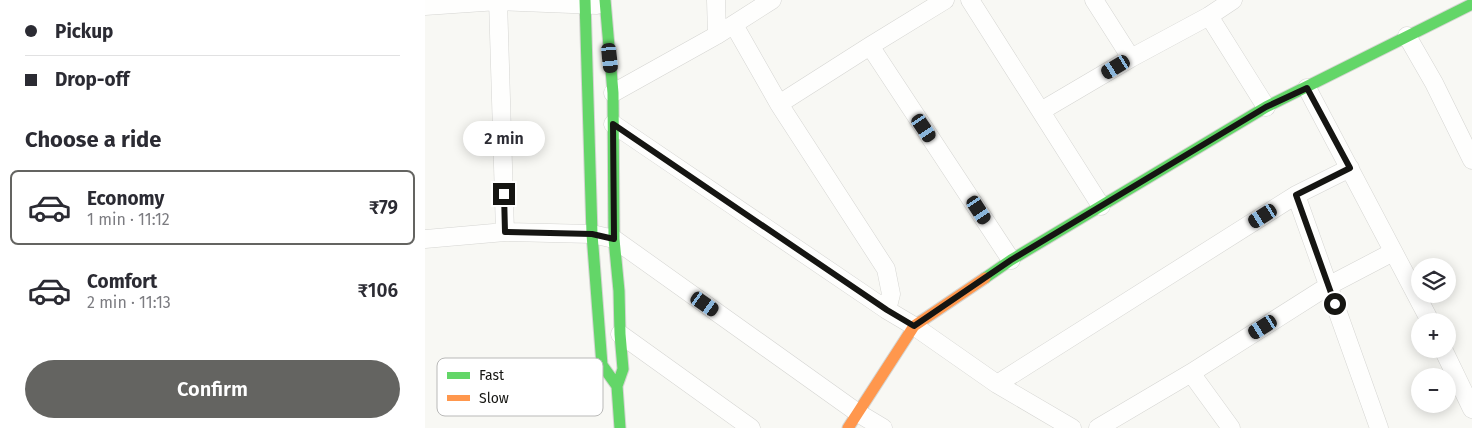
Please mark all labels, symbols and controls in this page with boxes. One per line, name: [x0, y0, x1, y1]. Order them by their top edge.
text: Pickup: [55, 20, 113, 43]
car: [600, 42, 619, 74]
car: [1099, 53, 1132, 81]
text: Drop-off: [55, 68, 129, 91]
car: [909, 111, 938, 145]
callout: 2 min: [463, 121, 545, 156]
text: Choose a ride: [25, 126, 161, 153]
text: 2 min: [484, 129, 524, 148]
route end: [493, 183, 515, 205]
icon: car: [27, 185, 72, 230]
text: Economy: [87, 187, 164, 210]
car: [964, 193, 993, 227]
text: ₹79: [369, 196, 398, 219]
car: [1246, 202, 1279, 230]
text: 1 min · 11:12: [87, 210, 170, 229]
map controls: [1411, 258, 1456, 413]
button: layers: [1411, 258, 1456, 303]
icon: car: [27, 268, 72, 313]
text: Comfort: [87, 270, 157, 293]
text: ₹106: [358, 279, 398, 302]
car: [688, 289, 721, 319]
text: 2 min · 11:13: [87, 293, 171, 312]
route start: [1324, 293, 1346, 315]
car: [1246, 313, 1279, 341]
button: +: [1411, 313, 1456, 358]
legend: [437, 358, 603, 416]
button: Confirm: [25, 360, 400, 418]
text: Fast: [479, 367, 505, 384]
button: −: [1411, 368, 1456, 413]
text: Slow: [479, 390, 509, 407]

